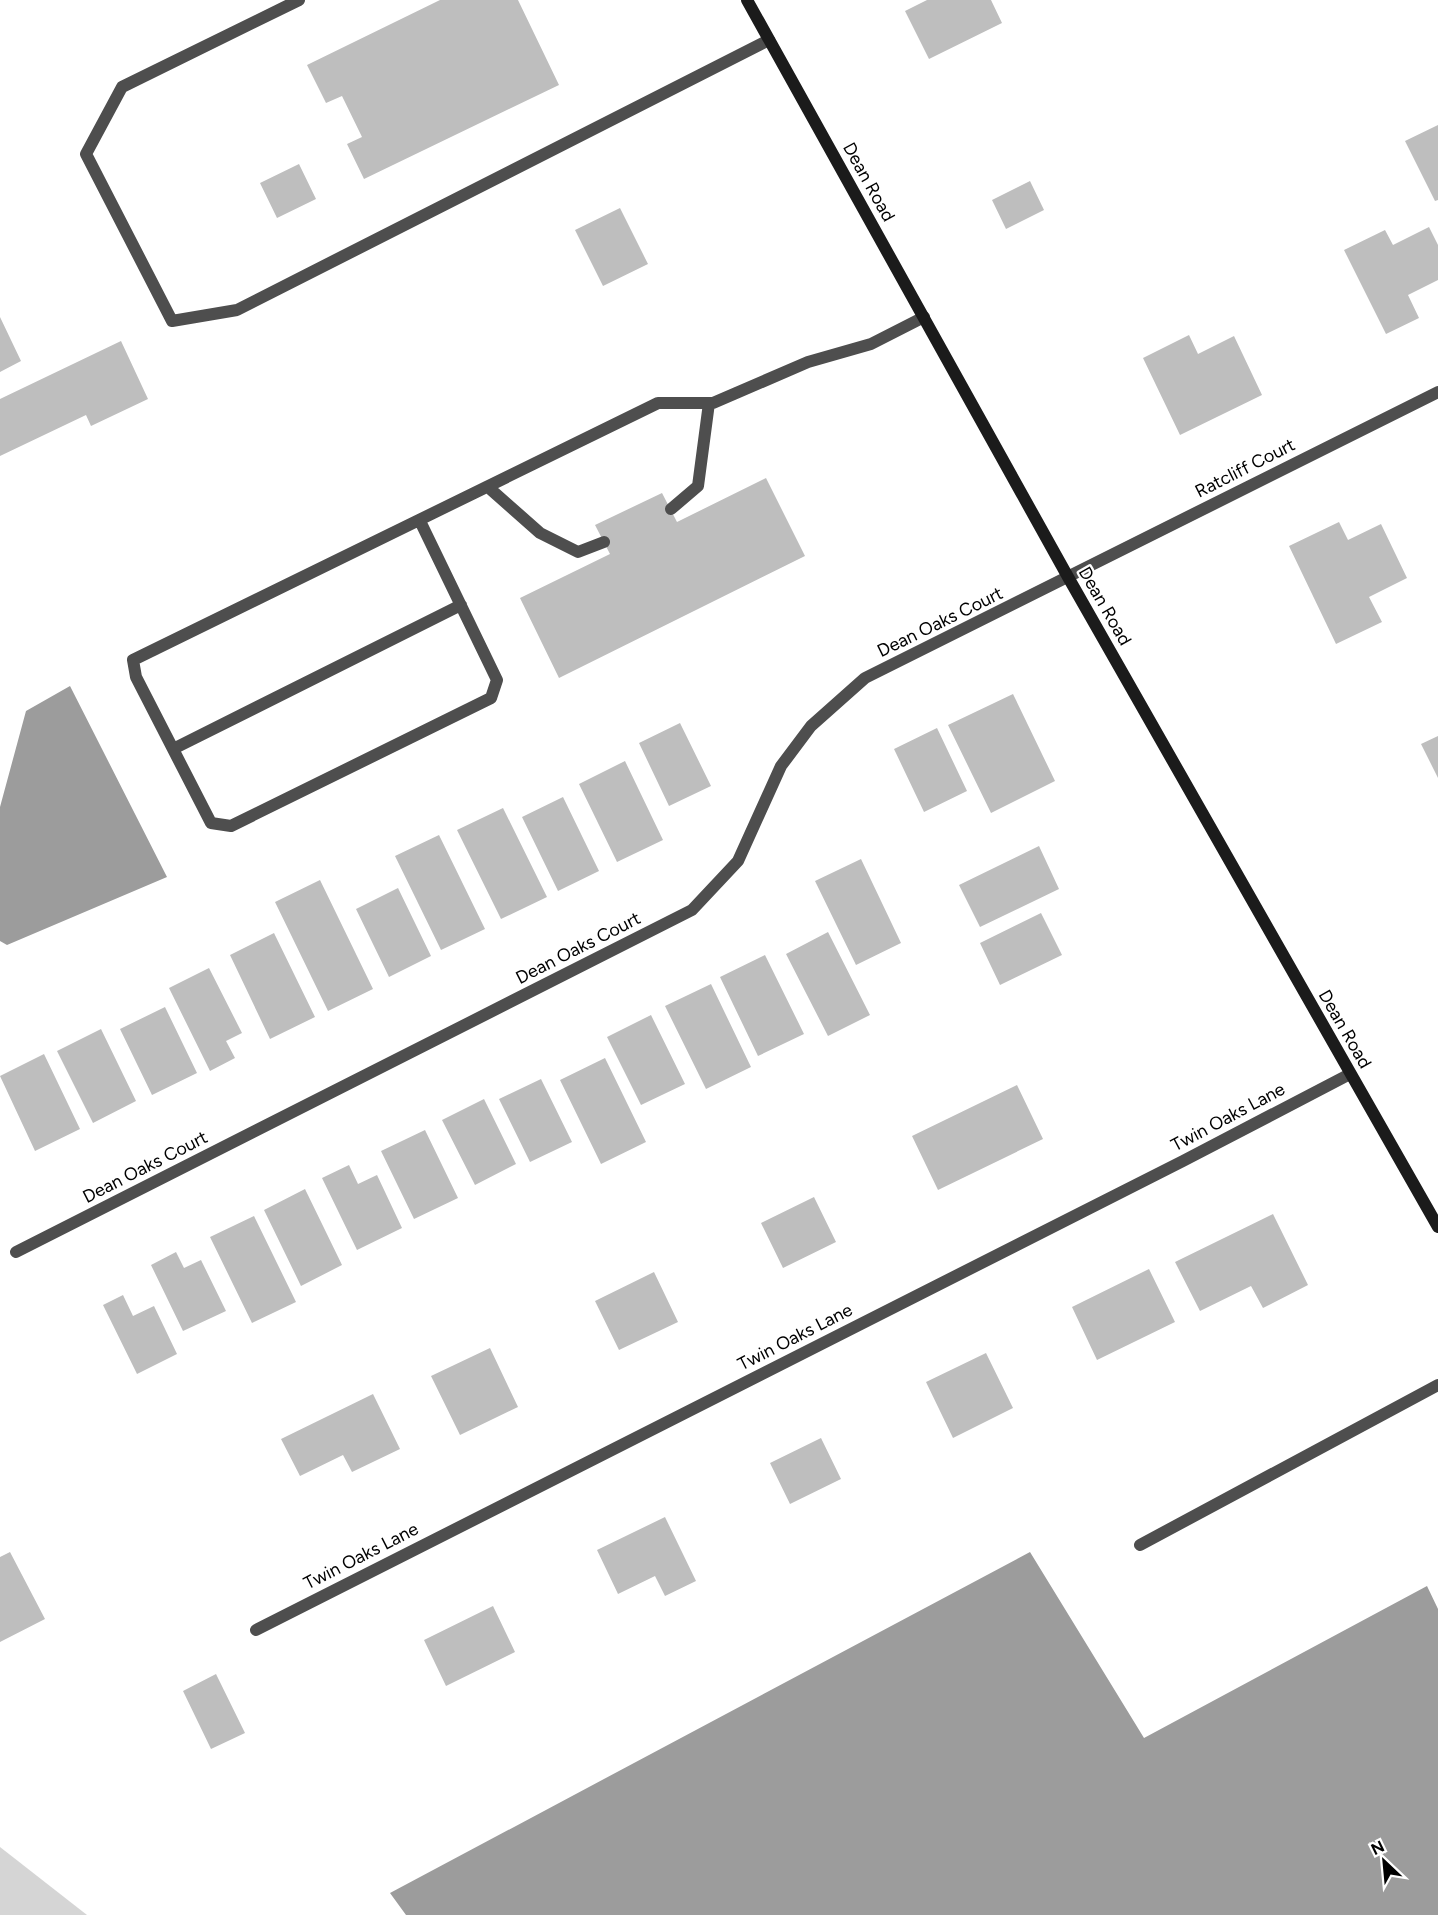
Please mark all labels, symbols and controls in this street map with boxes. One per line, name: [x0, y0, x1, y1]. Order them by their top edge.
street label: Dean Road: [838, 138, 900, 226]
street label: Ratcliff Court: [1191, 433, 1299, 503]
street label: Dean Road: [1074, 563, 1136, 649]
street label: Dean Oaks Court: [874, 582, 1007, 662]
street label: Dean Oaks Court: [512, 907, 644, 989]
street label: Dean Road: [1314, 986, 1376, 1072]
street label: Twin Oaks Lane: [1167, 1078, 1289, 1156]
street label: Dean Oaks Court: [79, 1126, 211, 1208]
street label: Twin Oaks Lane: [734, 1299, 856, 1375]
street label: Twin Oaks Lane: [300, 1518, 422, 1594]
north arrow: [1354, 1831, 1414, 1891]
text: N: [1368, 1837, 1387, 1859]

